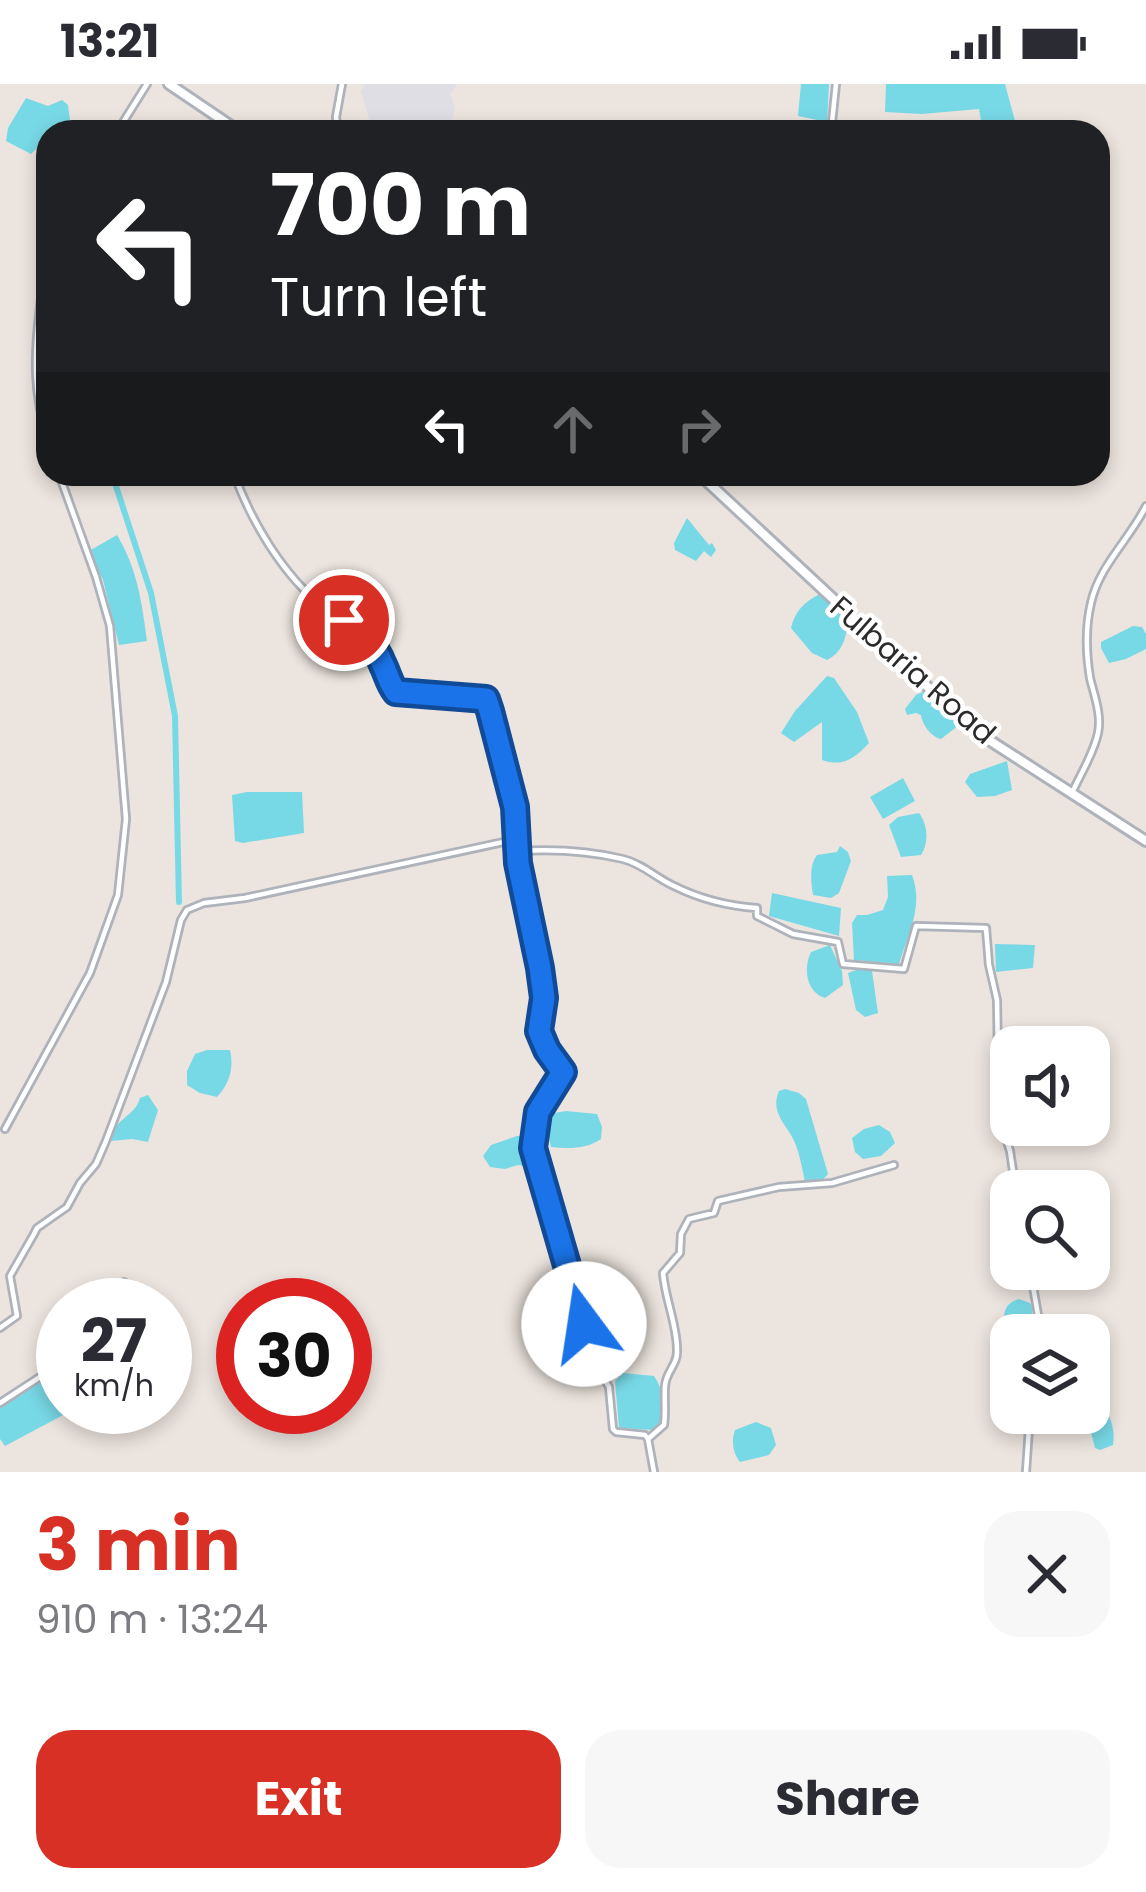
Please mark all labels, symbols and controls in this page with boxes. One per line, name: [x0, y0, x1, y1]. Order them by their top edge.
text: 13:21: [60, 10, 160, 73]
text: 700 m: [270, 147, 531, 264]
icon: left: [72, 168, 228, 324]
text: Turn left: [270, 259, 487, 335]
icon: left: [414, 396, 480, 462]
icon: ahead: [540, 396, 606, 462]
icon: right: [666, 396, 732, 462]
pin: [293, 569, 395, 671]
street label: Fulbaria Road: [821, 586, 1005, 754]
icon: arrive: [311, 587, 377, 653]
map controls: [990, 1026, 1110, 1434]
button: sound: [990, 1026, 1110, 1146]
button: search: [990, 1170, 1110, 1290]
position arrow: [521, 1261, 647, 1387]
speed limit sign: 30: [216, 1278, 372, 1434]
text: 27: [81, 1299, 147, 1383]
button: layers: [990, 1314, 1110, 1434]
text: km/h: [74, 1364, 154, 1407]
text: 3 min: [36, 1494, 241, 1595]
button: close: [984, 1511, 1110, 1637]
text: 910 m · 13:24: [36, 1592, 268, 1647]
button: Exit: [36, 1730, 561, 1868]
button: Share: [585, 1730, 1110, 1868]

